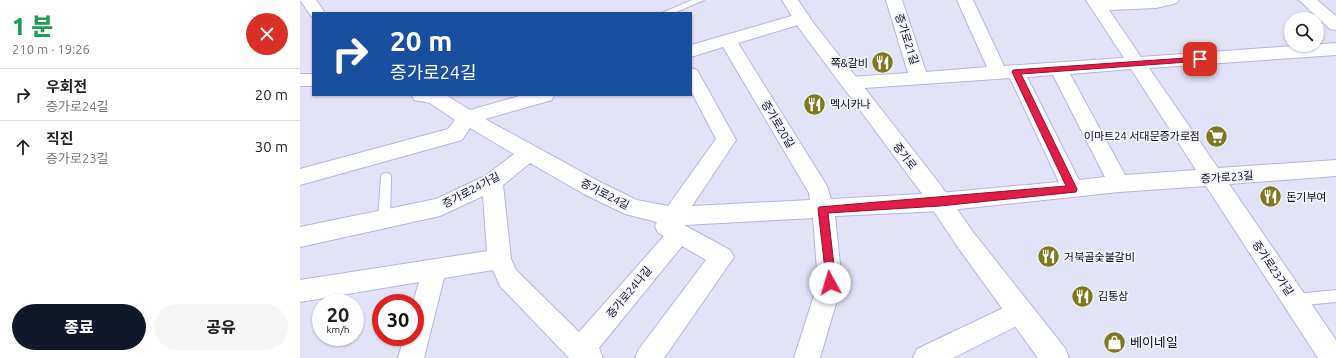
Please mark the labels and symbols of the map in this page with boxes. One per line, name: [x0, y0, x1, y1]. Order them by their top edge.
street label: 증가로21길: [893, 12, 921, 66]
pin: [1183, 42, 1217, 76]
restaurant icon: 쪽&갈비: [870, 50, 896, 76]
place label: 쪽&갈비: [830, 57, 868, 69]
restaurant icon: 멕시카나: [802, 91, 828, 117]
street label: 증가로20길: [759, 98, 797, 150]
place label: 멕시카나: [830, 98, 870, 110]
supermarket icon: 이마트24 서대문증가로점: [1203, 123, 1229, 149]
place label: 이마트24 서대문증가로점: [1084, 130, 1200, 142]
street label: 증가로: [891, 140, 919, 172]
street label: 증가로23길: [1200, 169, 1254, 185]
street label: 증가로24가길: [440, 170, 502, 210]
street label: 증가로24길: [579, 177, 631, 211]
restaurant icon: 돈기부여: [1257, 184, 1283, 210]
place label: 돈기부여: [1286, 191, 1326, 203]
street label: 증가로23가길: [1250, 239, 1296, 297]
restaurant icon: 거북골숯불갈비: [1036, 244, 1062, 270]
place label: 거북골숯불갈비: [1064, 251, 1135, 263]
position arrow: [809, 262, 851, 304]
street label: 증가로24나길: [604, 264, 654, 320]
restaurant icon: 김통삼: [1070, 283, 1096, 309]
place label: 김통삼: [1098, 290, 1128, 302]
speed limit sign: 30: [372, 294, 424, 346]
shop icon: 베이네일: [1101, 329, 1127, 355]
place label: 베이네일: [1130, 335, 1178, 349]

